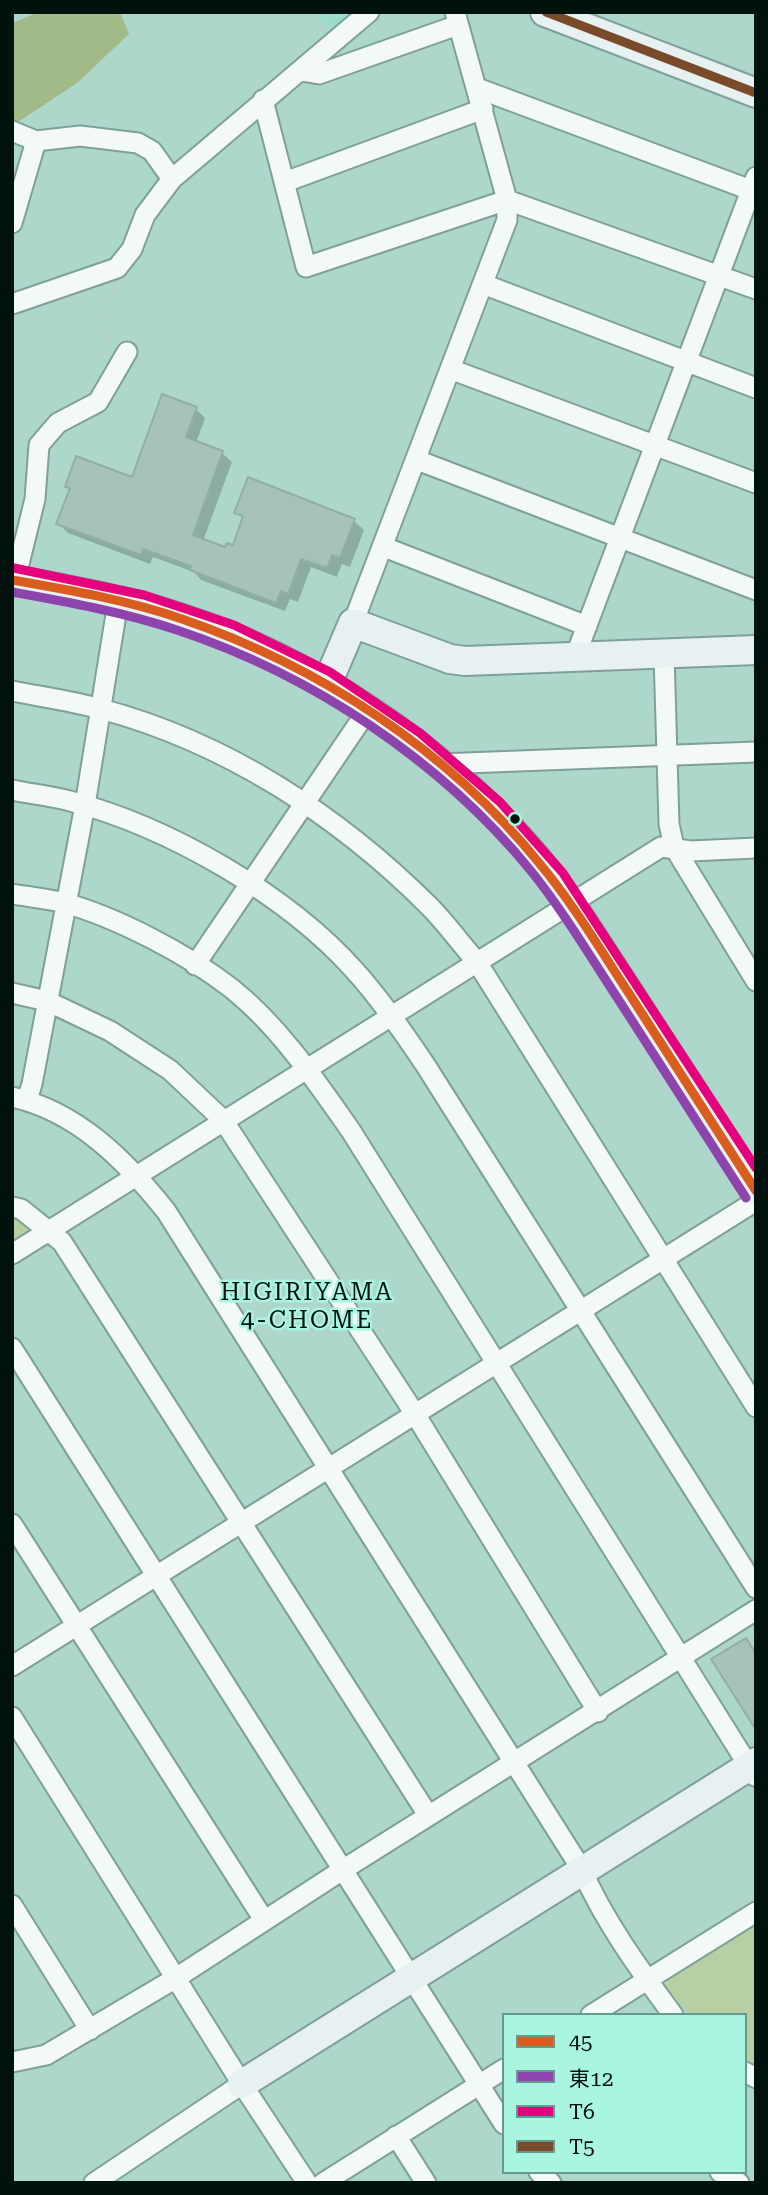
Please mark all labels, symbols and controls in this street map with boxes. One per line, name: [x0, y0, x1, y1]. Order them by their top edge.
unlabelled marker: [508, 812, 522, 826]
district label: HIGIRIYAMA 4-CHOME: [221, 1279, 393, 1335]
legend: [502, 2013, 747, 2174]
text: 45: [569, 2030, 593, 2054]
text: 東12: [569, 2067, 614, 2091]
text: T6: [569, 2100, 595, 2124]
text: T5: [569, 2135, 595, 2159]

